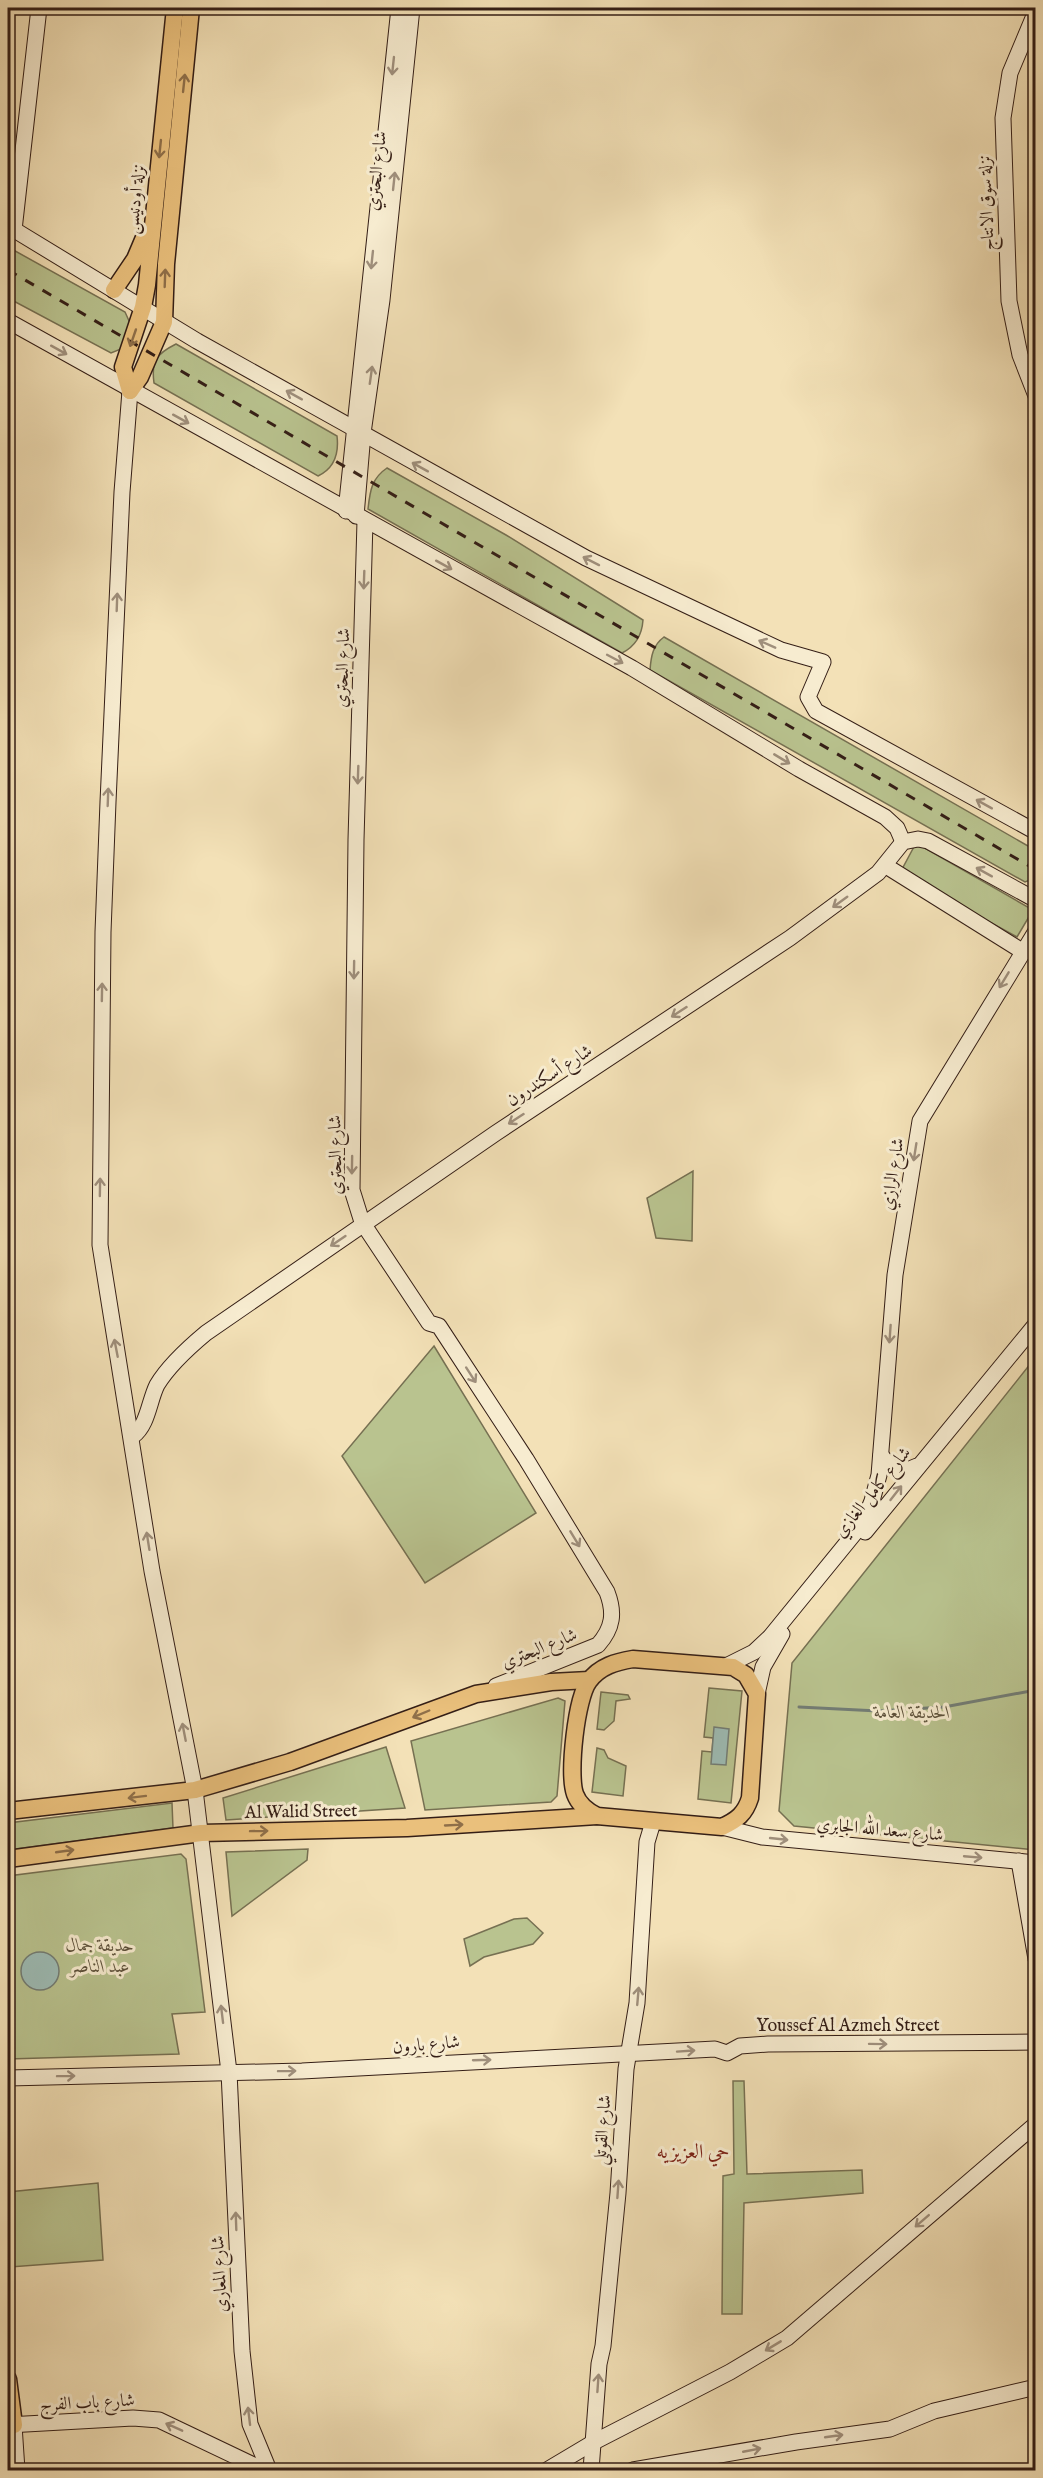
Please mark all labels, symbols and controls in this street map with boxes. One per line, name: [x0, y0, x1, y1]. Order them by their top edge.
one-way arrow: [387, 55, 398, 75]
one-way arrow: [179, 74, 190, 94]
street label: شارع البحتري: [362, 130, 395, 212]
one-way arrow: [154, 139, 165, 159]
street label: نزلة سوق الانتاج: [974, 155, 1004, 251]
street label: نزلة أودنيس: [118, 163, 152, 235]
one-way arrow: [389, 172, 400, 192]
one-way arrow: [366, 249, 377, 269]
one-way arrow: [160, 268, 171, 288]
one-way arrow: [126, 328, 137, 347]
one-way arrow: [50, 344, 67, 356]
one-way arrow: [366, 366, 377, 385]
one-way arrow: [285, 389, 303, 400]
one-way arrow: [172, 414, 190, 425]
one-way arrow: [412, 461, 429, 473]
one-way arrow: [583, 554, 601, 566]
one-way arrow: [435, 559, 452, 571]
one-way arrow: [358, 569, 369, 589]
one-way arrow: [112, 593, 123, 613]
street label: شارع البحتري: [331, 628, 358, 708]
one-way arrow: [759, 638, 777, 649]
one-way arrow: [606, 653, 623, 665]
one-way arrow: [773, 754, 790, 766]
one-way arrow: [352, 764, 364, 784]
one-way arrow: [102, 787, 114, 807]
one-way arrow: [976, 797, 993, 809]
one-way arrow: [976, 866, 993, 878]
one-way arrow: [832, 895, 848, 908]
one-way arrow: [348, 959, 360, 979]
one-way arrow: [998, 971, 1010, 988]
one-way arrow: [97, 982, 108, 1002]
one-way arrow: [671, 1006, 688, 1018]
street label: شارع أسكندرون: [501, 1037, 598, 1114]
one-way arrow: [508, 1114, 525, 1126]
street label: شارع البحتري: [324, 1115, 351, 1195]
street label: شارع الرازي: [876, 1136, 913, 1212]
one-way arrow: [909, 1141, 920, 1161]
one-way arrow: [346, 1154, 358, 1174]
one-way arrow: [94, 1177, 106, 1197]
one-way arrow: [330, 1235, 346, 1247]
one-way arrow: [885, 1323, 896, 1343]
one-way arrow: [110, 1339, 121, 1358]
one-way arrow: [465, 1366, 477, 1382]
street label: شارع كامل الغازي: [830, 1443, 918, 1544]
one-way arrow: [890, 1486, 903, 1502]
one-way arrow: [570, 1530, 582, 1547]
one-way arrow: [142, 1531, 153, 1551]
street label: شارع البحتري: [498, 1624, 582, 1677]
park label: الحديقة العامة: [872, 1702, 950, 1725]
one-way arrow: [413, 1709, 431, 1720]
one-way arrow: [178, 1723, 189, 1742]
one-way arrow: [128, 1791, 148, 1802]
street label: Al Walid Street: [243, 1800, 358, 1825]
street label: شارع سعد الله الجابري: [815, 1810, 945, 1849]
one-way arrow: [444, 1819, 464, 1830]
one-way arrow: [249, 1826, 269, 1837]
one-way arrow: [769, 1834, 789, 1845]
one-way arrow: [55, 1845, 75, 1856]
one-way arrow: [963, 1852, 983, 1863]
park label: حديقة جمال عبد الناصر: [66, 1935, 134, 1979]
one-way arrow: [632, 1986, 643, 2006]
one-way arrow: [216, 2004, 227, 2024]
street label: Youssef Al Azmeh Street: [756, 2015, 940, 2038]
street label: شارع بارون: [392, 2031, 461, 2062]
one-way arrow: [867, 2038, 887, 2050]
one-way arrow: [675, 2045, 695, 2056]
one-way arrow: [471, 2054, 491, 2065]
one-way arrow: [277, 2065, 297, 2077]
one-way arrow: [55, 2070, 75, 2081]
street label: شارع القوتلي: [590, 2094, 621, 2166]
district label: حي العزيزيه: [656, 2140, 730, 2167]
one-way arrow: [613, 2180, 624, 2200]
one-way arrow: [230, 2212, 241, 2232]
one-way arrow: [915, 2214, 930, 2228]
street label: شارع المعاري: [207, 2235, 236, 2313]
one-way arrow: [765, 2341, 782, 2353]
one-way arrow: [593, 2374, 604, 2394]
street label: شارع باب الفرج: [39, 2390, 135, 2420]
one-way arrow: [244, 2406, 255, 2426]
one-way arrow: [166, 2420, 184, 2432]
one-way arrow: [824, 2431, 843, 2442]
one-way arrow: [742, 2444, 762, 2455]

